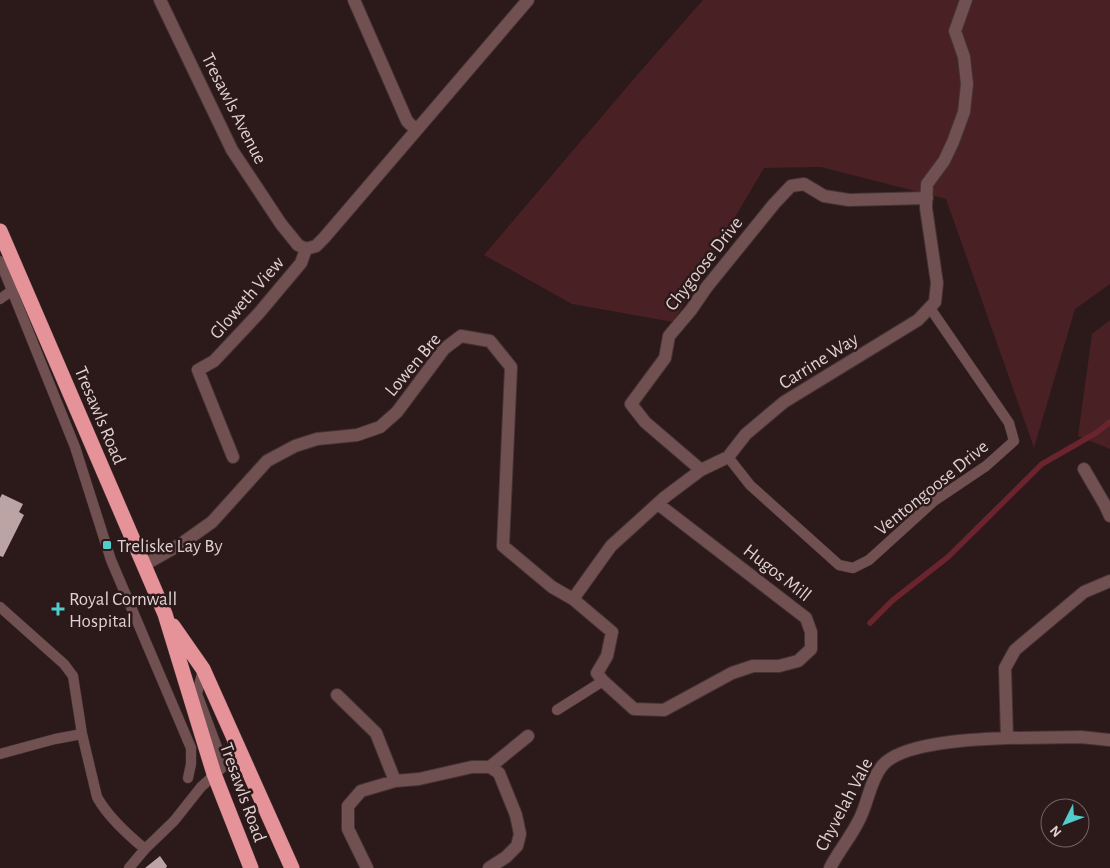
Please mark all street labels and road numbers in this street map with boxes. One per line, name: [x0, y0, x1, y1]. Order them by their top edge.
street label: Tresawls Avenue: [198, 50, 270, 167]
street label: Chygoose Drive: [662, 213, 747, 314]
street label: Gloweth View: [206, 253, 288, 343]
street label: Carrine Way: [776, 329, 862, 393]
street label: Lowen Bre: [381, 330, 445, 400]
street label: Tresawls Road: [71, 364, 129, 467]
street label: Ventongoose Drive: [872, 437, 992, 539]
street label: Hugos Mill: [740, 541, 815, 605]
street label: Tresawls Road: [216, 740, 269, 845]
street label: Chyvelah Vale: [812, 755, 877, 854]

